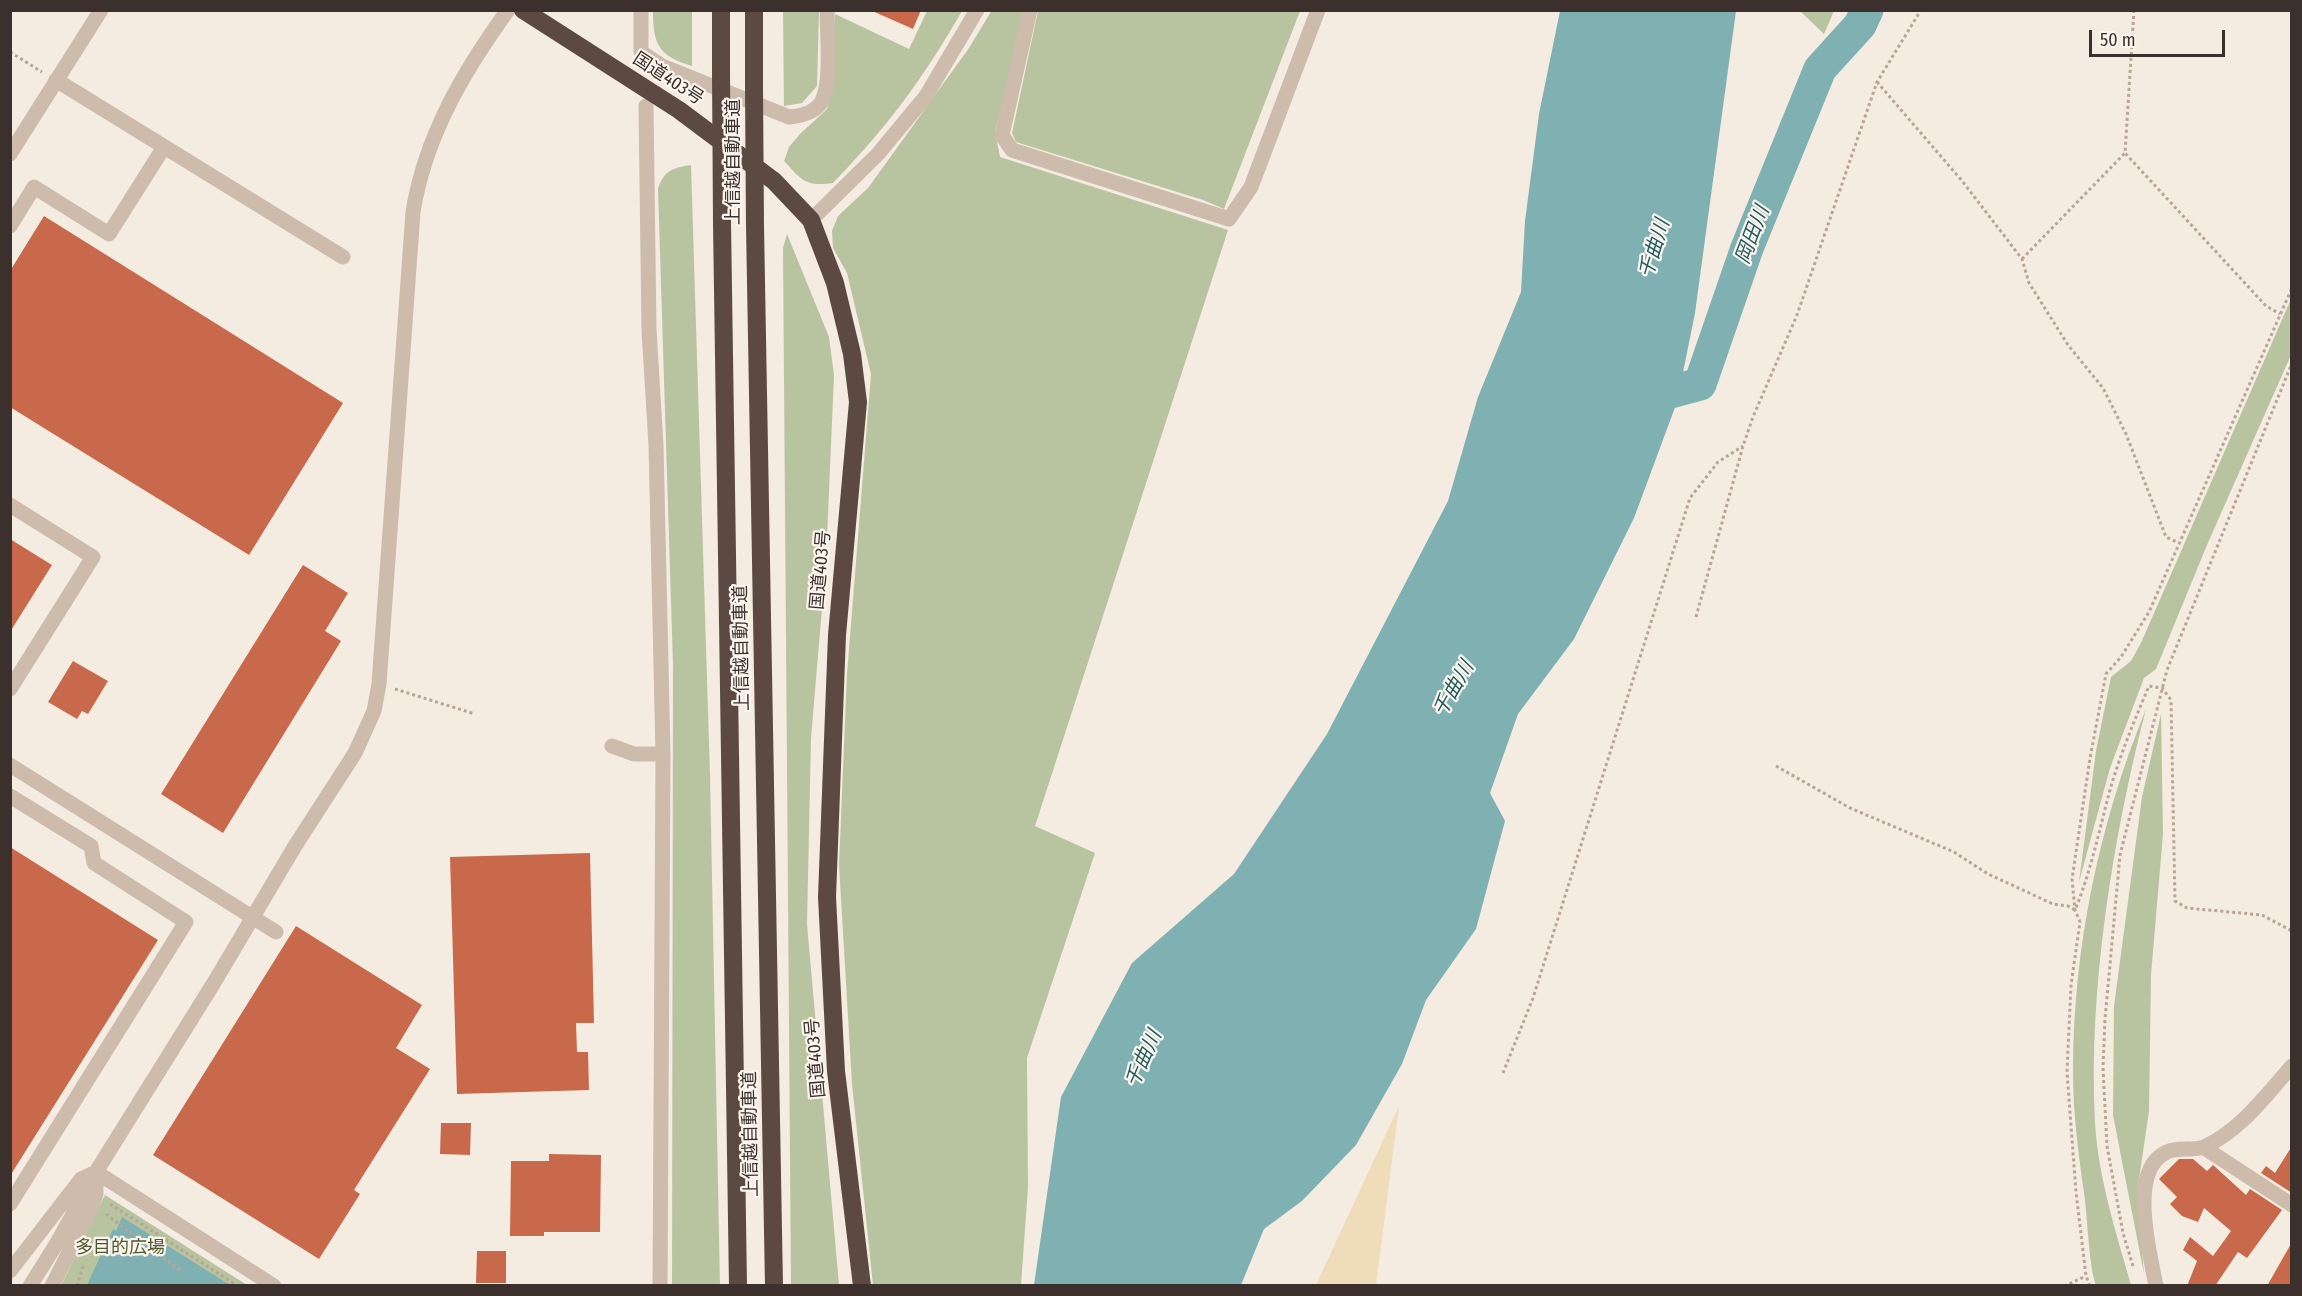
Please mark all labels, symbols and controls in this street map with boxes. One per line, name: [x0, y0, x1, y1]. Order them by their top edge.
scale bar: [2092, 18, 2228, 56]
text: 50 m: [2100, 29, 2136, 51]
street label: 国道403号: [629, 48, 707, 110]
street label: 上信越自動車道: [723, 99, 745, 225]
water label: 岡田川: [1731, 203, 1775, 267]
water label: 千曲川: [1635, 217, 1675, 281]
street label: 国道403号: [807, 529, 835, 611]
street label: 上信越自動車道: [730, 585, 754, 711]
water label: 千曲川: [1429, 657, 1479, 721]
street label: 国道403号: [802, 1017, 830, 1099]
water label: 千曲川: [1121, 1027, 1167, 1091]
street label: 上信越自動車道: [739, 1071, 763, 1197]
park label: 多目的広場: [75, 1237, 165, 1259]

